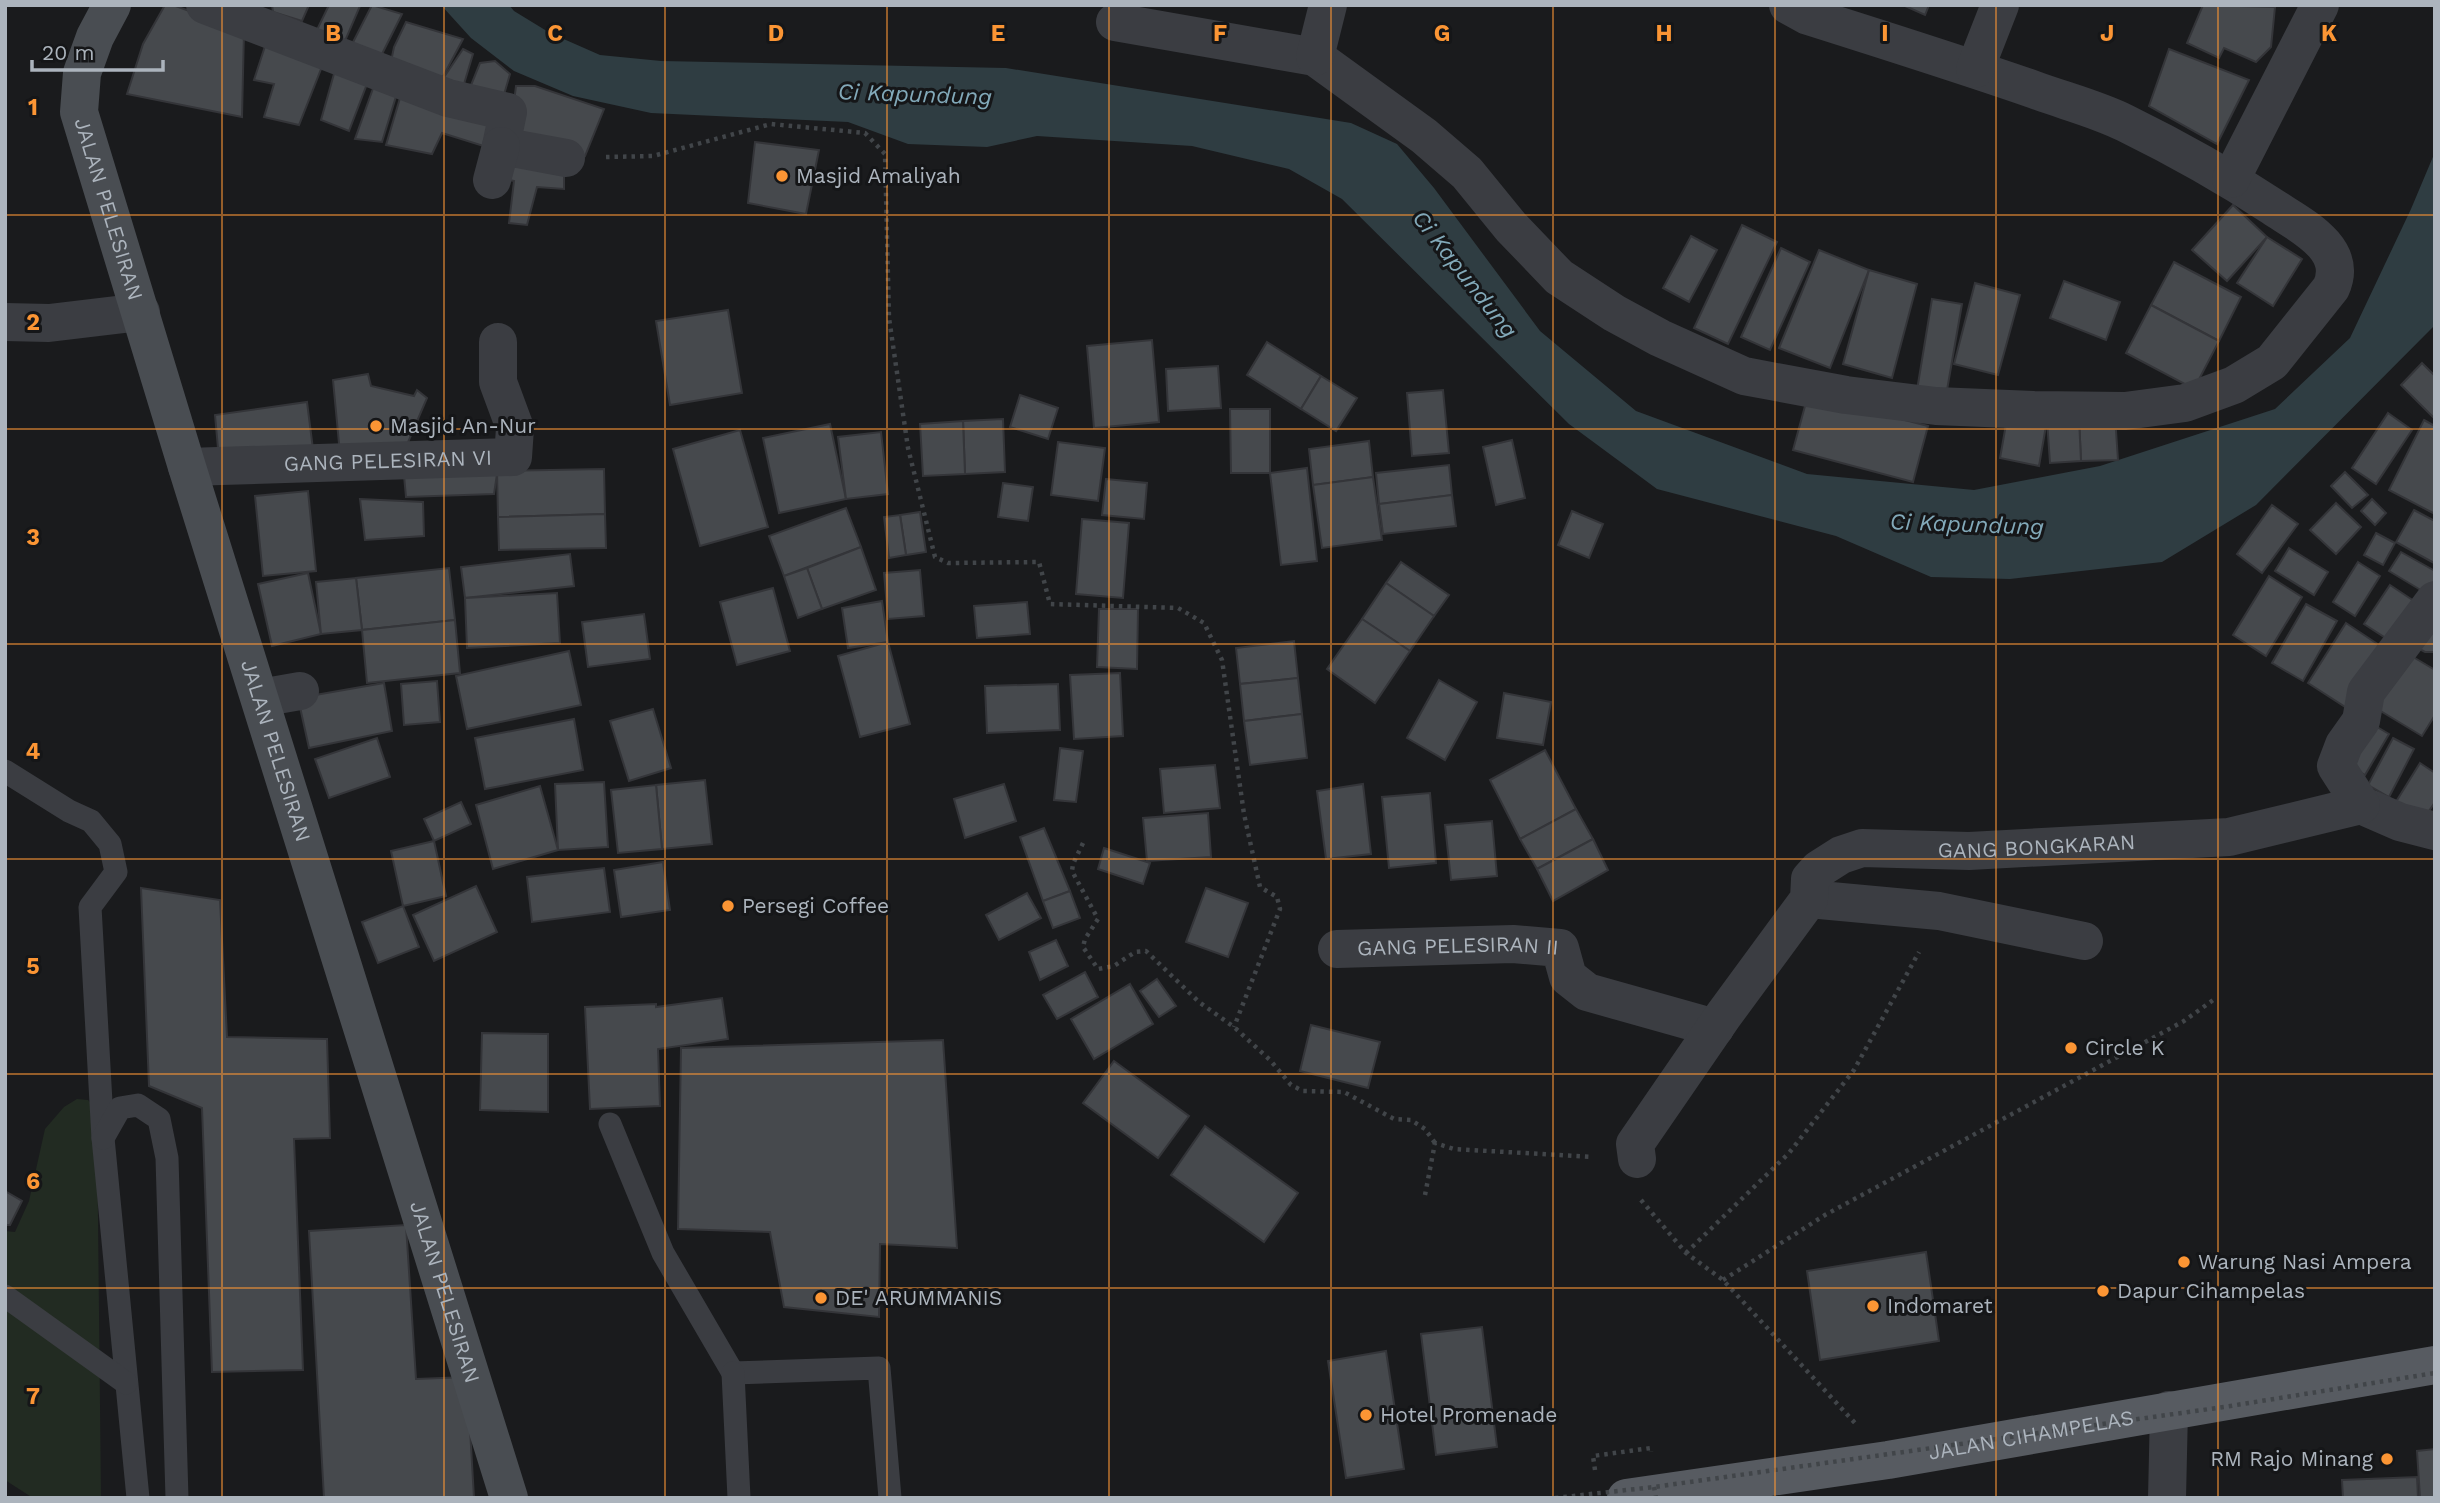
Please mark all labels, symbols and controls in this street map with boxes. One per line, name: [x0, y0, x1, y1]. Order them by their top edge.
text: B: [325, 20, 341, 47]
text: C: [547, 20, 563, 47]
text: D: [768, 20, 784, 47]
text: E: [991, 20, 1005, 47]
text: F: [1213, 20, 1227, 47]
text: G: [1434, 20, 1450, 47]
text: H: [1655, 20, 1673, 47]
text: I: [1881, 20, 1889, 47]
text: J: [2100, 20, 2114, 47]
text: K: [2321, 20, 2337, 47]
scale bar: [32, 28, 163, 72]
text: 20 m: [42, 40, 94, 65]
water label: Ci Kapundung: [837, 78, 993, 111]
text: 1: [28, 94, 38, 121]
street label: JALAN PELESIRAN: [69, 115, 149, 303]
place label: Masjid Amaliyah: [796, 163, 961, 188]
marker: Masjid Amaliyah: [774, 168, 790, 184]
water label: Ci Kapundung: [1406, 205, 1523, 343]
text: 2: [26, 309, 40, 336]
place label: Masjid An-Nur: [390, 413, 536, 438]
marker: Masjid An-Nur: [368, 418, 384, 434]
street label: GANG PELESIRAN VI: [283, 445, 492, 476]
water label: Ci Kapundung: [1889, 508, 2045, 541]
text: 3: [26, 524, 40, 551]
street label: JALAN PELESIRAN: [236, 656, 316, 845]
text: 4: [26, 738, 41, 765]
street label: GANG BONGKARAN: [1937, 829, 2136, 863]
place label: Persegi Coffee: [742, 893, 889, 918]
marker: Persegi Coffee: [720, 898, 736, 914]
street label: GANG PELESIRAN II: [1357, 931, 1560, 960]
text: 5: [26, 953, 40, 980]
place label: Circle K: [2085, 1035, 2165, 1060]
marker: Circle K: [2063, 1040, 2079, 1056]
text: 6: [26, 1168, 40, 1195]
street label: JALAN PELESIRAN: [405, 1198, 485, 1386]
place label: Warung Nasi Ampera: [2198, 1249, 2412, 1274]
marker: Warung Nasi Ampera: [2176, 1254, 2192, 1270]
place label: Dapur Cihampelas: [2117, 1278, 2305, 1303]
marker: Dapur Cihampelas: [2095, 1283, 2111, 1299]
place label: DE' ARUMMANIS: [835, 1285, 1002, 1310]
marker: DE' ARUMMANIS: [813, 1290, 829, 1306]
place label: Indomaret: [1887, 1293, 1993, 1318]
marker: Indomaret: [1865, 1298, 1881, 1314]
text: 7: [26, 1383, 40, 1410]
place label: Hotel Promenade: [1380, 1402, 1557, 1427]
street label: JALAN CIHAMPELAS: [1926, 1405, 2136, 1465]
marker: Hotel Promenade: [1358, 1407, 1374, 1423]
place label: RM Rajo Minang: [2210, 1446, 2374, 1471]
marker: RM Rajo Minang: [2379, 1451, 2395, 1467]

